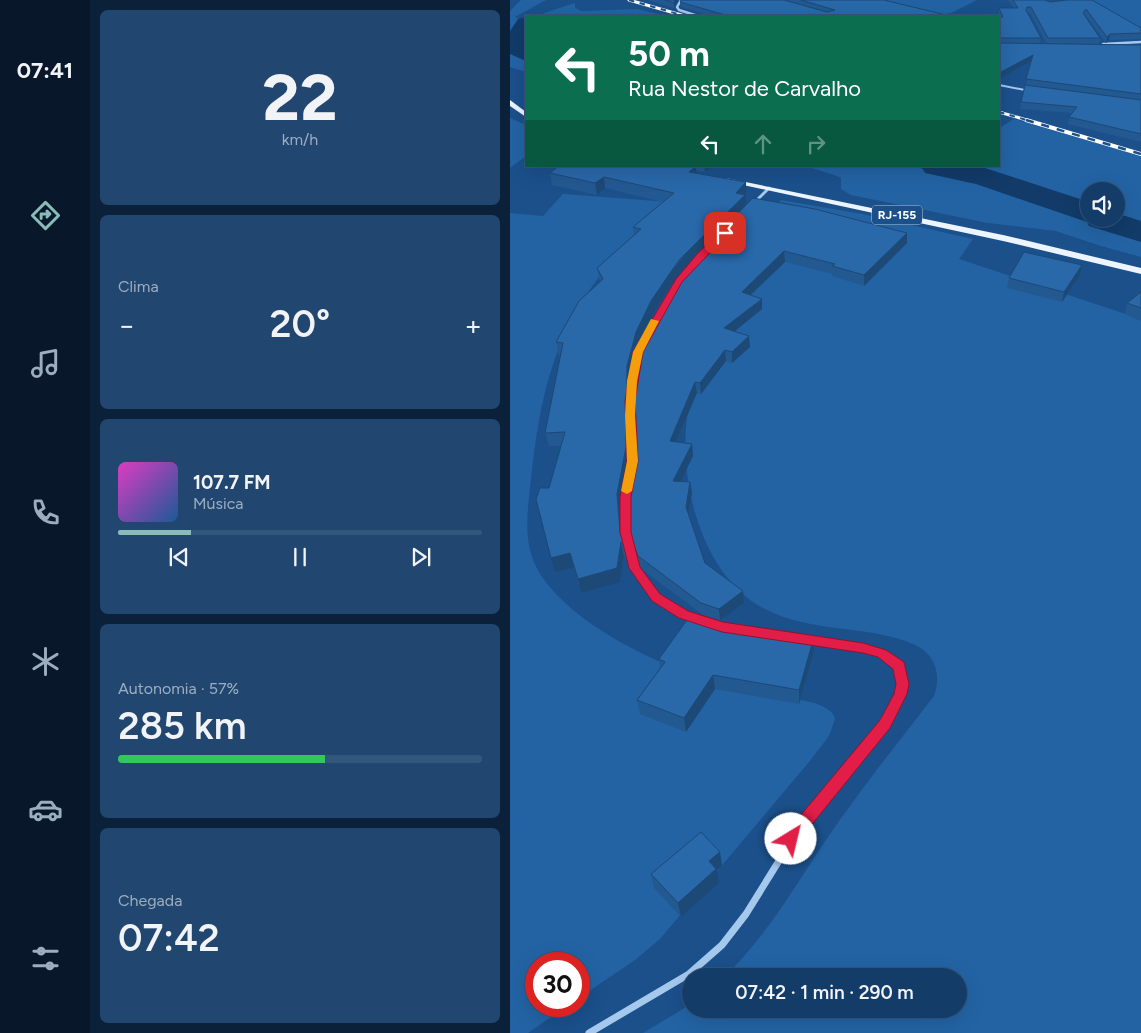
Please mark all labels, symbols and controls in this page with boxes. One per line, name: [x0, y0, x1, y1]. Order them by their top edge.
text: 50 m: [628, 33, 710, 75]
icon: left: [545, 35, 610, 100]
text: 07:41: [17, 57, 73, 84]
text: 22: [262, 58, 338, 136]
text: Rua Nestor de Carvalho: [628, 75, 861, 102]
text: km/h: [282, 130, 318, 149]
icon: left: [696, 130, 724, 158]
icon: ahead: [749, 130, 777, 158]
icon: right: [802, 130, 830, 158]
map controls: [1080, 182, 1125, 227]
button: sound: [1080, 182, 1125, 227]
icon: directions: [28, 198, 63, 233]
road number: RJ-155: [872, 206, 922, 224]
pin: [704, 212, 746, 254]
icon: arrive: [711, 219, 739, 247]
text: Clima: [118, 277, 159, 296]
text: 20°: [270, 301, 330, 347]
text: −: [118, 308, 135, 342]
text: +: [465, 308, 482, 342]
icon: music: [28, 346, 63, 381]
text: 107.7 FM: [193, 471, 271, 494]
text: Música: [193, 494, 243, 513]
icon: phone: [28, 495, 63, 530]
icon: previous: [165, 543, 193, 571]
icon: pause: [286, 543, 314, 571]
icon: next: [407, 543, 435, 571]
icon: climate: [28, 644, 63, 679]
text: Autonomia · 57%: [118, 679, 239, 698]
text: 285 km: [118, 703, 247, 749]
icon: car: [28, 792, 63, 827]
position arrow: [764, 812, 816, 864]
text: Chegada: [118, 891, 182, 910]
text: 07:42: [118, 915, 220, 961]
icon: filters: [28, 941, 63, 976]
speed limit sign: 30: [525, 952, 590, 1017]
text: 07:42 · 1 min · 290 m: [735, 981, 914, 1004]

